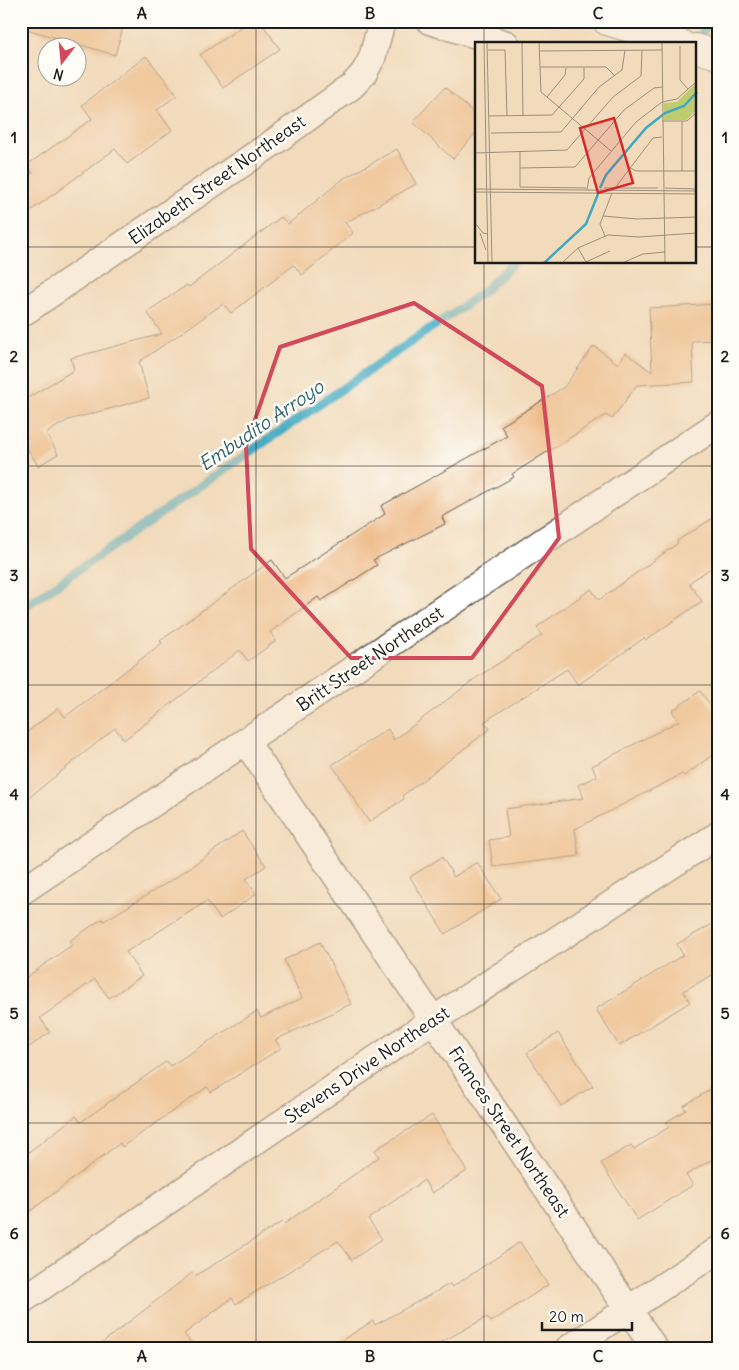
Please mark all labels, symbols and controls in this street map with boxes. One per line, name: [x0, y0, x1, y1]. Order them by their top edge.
text: A: [137, 3, 147, 23]
text: B: [365, 3, 376, 23]
text: C: [593, 3, 604, 23]
north arrow: [38, 38, 88, 88]
inset map: [475, 42, 696, 264]
text: N: [51, 65, 66, 84]
street label: Elizabeth Street Northeast: [124, 110, 310, 249]
text: 1: [11, 127, 17, 147]
text: 1: [722, 127, 728, 147]
text: 2: [10, 346, 19, 366]
text: 2: [721, 346, 730, 366]
water label: Embudito Arroyo: [194, 374, 329, 476]
text: 3: [9, 565, 19, 585]
text: 3: [720, 565, 730, 585]
street label: Britt Street Northeast: [292, 601, 448, 716]
text: 4: [9, 784, 19, 804]
text: 4: [720, 784, 730, 804]
street label: Stevens Drive Northeast: [280, 1001, 454, 1128]
text: 5: [9, 1003, 19, 1023]
text: 5: [720, 1003, 730, 1023]
street label: Frances Street Northeast: [444, 1042, 575, 1221]
text: 6: [9, 1223, 19, 1243]
text: 6: [720, 1223, 730, 1243]
scale bar: [542, 1300, 632, 1332]
text: 20 m: [549, 1307, 584, 1326]
text: A: [137, 1346, 147, 1366]
text: B: [365, 1346, 376, 1366]
text: C: [593, 1346, 604, 1366]

